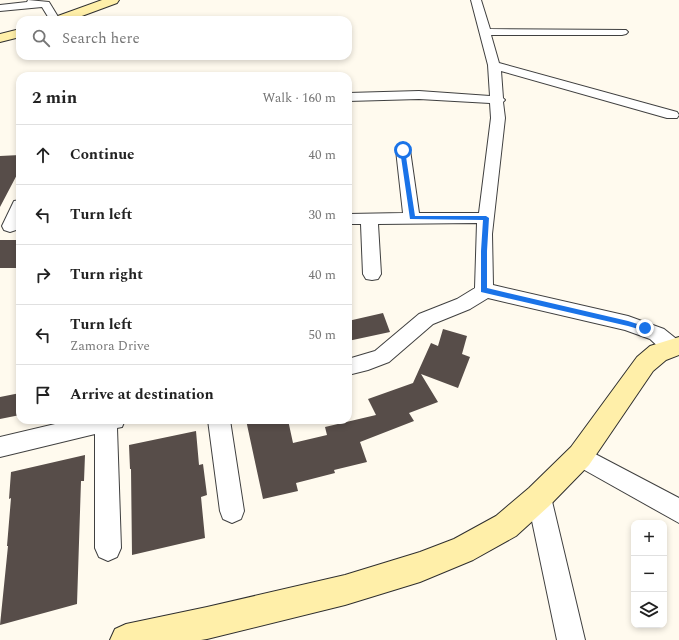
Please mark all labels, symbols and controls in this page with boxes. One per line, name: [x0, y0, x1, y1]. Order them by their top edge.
search box: [16, 16, 352, 60]
icon: search: [30, 27, 52, 49]
text: Search here: [62, 27, 140, 50]
text: 2 min: [32, 85, 77, 111]
text: Walk · 160 m: [262, 88, 336, 108]
route start: [394, 141, 412, 159]
text: Continue: [70, 143, 135, 166]
icon: ahead: [32, 144, 54, 166]
text: 40 m: [309, 145, 336, 165]
text: Turn left: [70, 203, 132, 226]
icon: left: [32, 204, 54, 226]
text: 30 m: [309, 205, 336, 225]
text: Turn right: [70, 263, 143, 286]
icon: right: [32, 264, 54, 286]
text: 40 m: [309, 265, 336, 285]
text: Turn left: [70, 313, 132, 336]
route end: [636, 319, 654, 337]
icon: left: [32, 324, 54, 346]
text: 50 m: [309, 325, 336, 345]
text: Zamora Drive: [70, 336, 150, 356]
text: Arrive at destination: [70, 383, 214, 406]
icon: arrive: [32, 384, 54, 406]
map controls: [631, 520, 667, 628]
button: +: [631, 520, 667, 556]
button: −: [631, 556, 667, 592]
button: layers: [631, 592, 667, 628]

